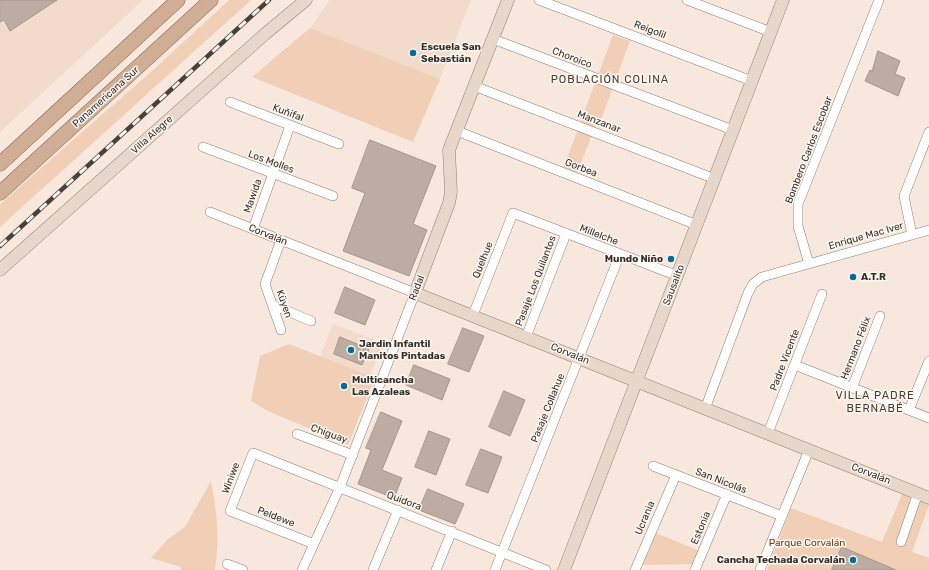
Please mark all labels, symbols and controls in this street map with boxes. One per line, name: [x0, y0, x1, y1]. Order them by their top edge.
street label: Reigolil: [632, 18, 668, 42]
place label: Escuela San Sebastián: [421, 41, 481, 64]
street label: Choroico: [550, 45, 594, 71]
marker: Escuela San Sebastián: [408, 48, 418, 58]
street label: Panamericana Sur: [70, 64, 142, 130]
district label: POBLACIÓN COLINA: [551, 73, 669, 87]
street label: Bombero Carlos Escobar: [783, 95, 835, 205]
street label: Kuñifal: [271, 102, 305, 124]
street label: Manzanar: [576, 108, 622, 136]
street label: Villa Alegre: [129, 113, 175, 157]
street label: Los Molles: [246, 148, 296, 176]
street label: Gorbea: [563, 156, 599, 180]
street label: Mawida: [241, 177, 265, 215]
street label: Enrique Mac Iver: [827, 220, 905, 252]
street label: Corvalán: [247, 222, 289, 248]
street label: Millelche: [578, 222, 620, 248]
street label: Pasaje Los Quilantos: [513, 234, 559, 328]
street label: Quelhue: [470, 240, 496, 280]
place label: Mundo Niño: [605, 253, 663, 265]
marker: Mundo Niño: [666, 254, 676, 264]
street label: Sausalito: [661, 263, 687, 307]
place label: A.T.R: [861, 271, 886, 283]
marker: A.T.R: [848, 272, 858, 282]
street label: Radal: [407, 274, 427, 302]
street label: Küyen: [274, 288, 294, 320]
street label: Hermano Félix: [838, 315, 874, 381]
street label: Padre Vicente: [768, 327, 802, 393]
place label: Jardin Infantil Manitos Pintadas: [359, 338, 445, 362]
street label: Corvalán: [549, 341, 591, 367]
marker: Jardin Infantil Manitos Pintadas: [346, 345, 356, 355]
street label: Pasaje Collahue: [529, 372, 567, 444]
place label: Multicancha Las Azaleas: [352, 374, 414, 398]
marker: Multicancha Las Azaleas: [339, 381, 349, 391]
district label: VILLA PADRE BERNABÉ: [835, 389, 915, 415]
street label: Chiguay: [309, 422, 349, 446]
street label: Winiwe: [220, 461, 242, 495]
street label: Corvalán: [850, 461, 892, 487]
street label: San Nicolás: [694, 466, 748, 496]
street label: Quidora: [385, 489, 423, 513]
street label: Ucrania: [632, 499, 658, 537]
street label: Peldewe: [256, 504, 296, 530]
street label: Estonia: [689, 510, 713, 546]
park label: Parque Corvalán: [769, 537, 845, 549]
place label: Cancha Techada Corvalán: [717, 554, 845, 566]
marker: Cancha Techada Corvalán: [848, 555, 858, 565]

